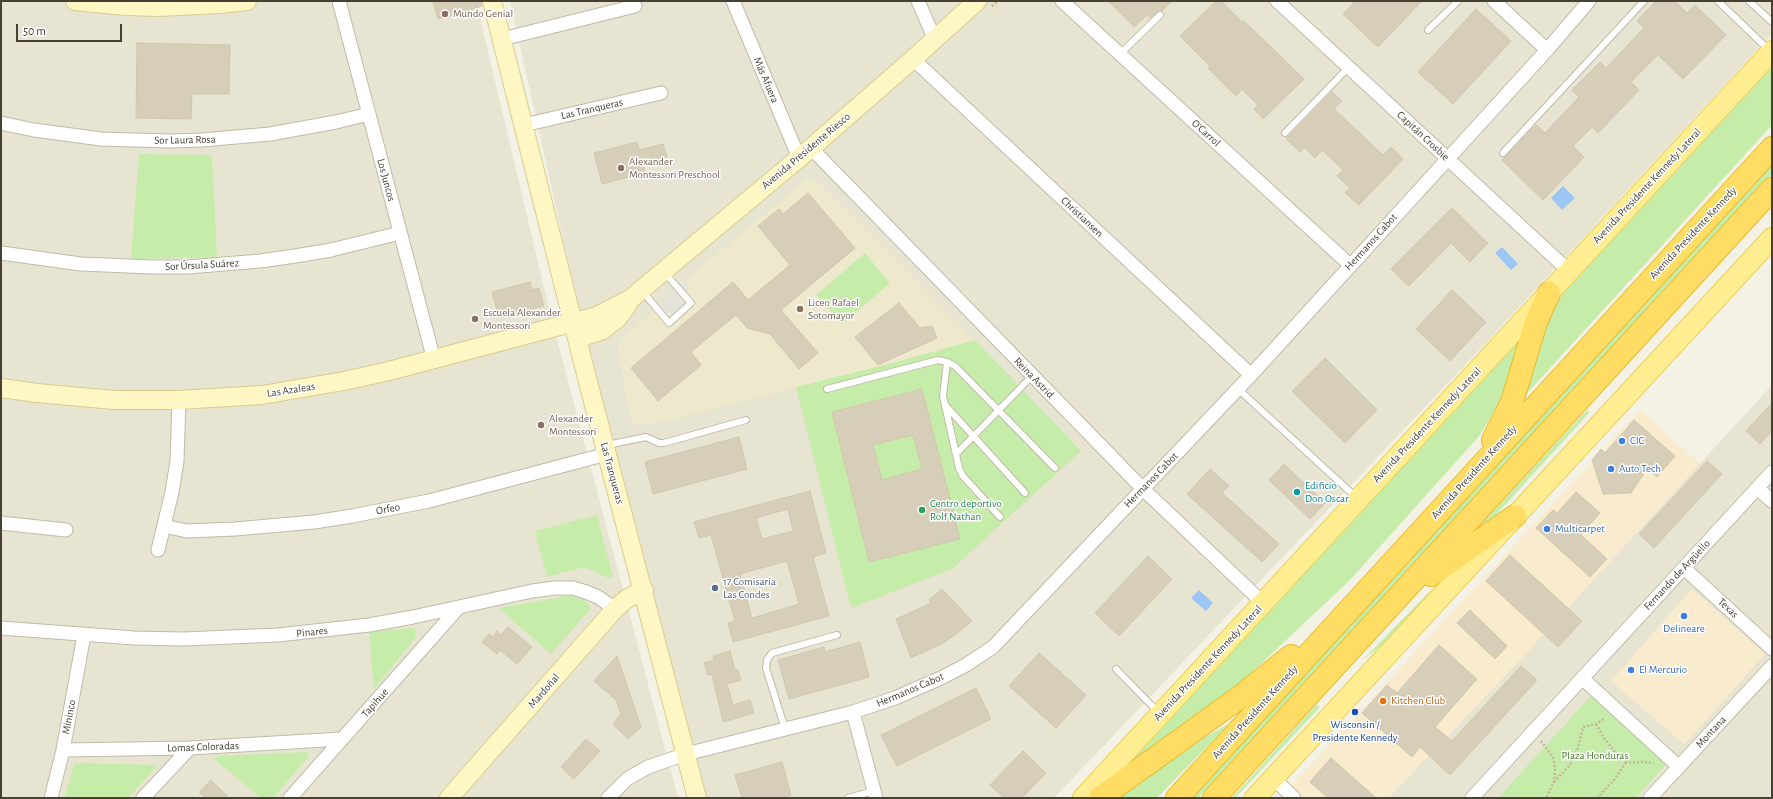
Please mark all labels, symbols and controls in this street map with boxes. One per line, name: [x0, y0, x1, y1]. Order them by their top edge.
place label: Mundo Genial: [453, 7, 513, 21]
marker: Mundo Genial: [440, 9, 450, 19]
scale bar: [18, 16, 124, 42]
text: 50 m: [23, 25, 46, 37]
street label: Más Afuera: [750, 55, 782, 105]
street label: Las Tranqueras: [560, 95, 624, 123]
street label: Capitán Crosbie: [1394, 108, 1452, 164]
street label: Avenida Presidente Riesco: [759, 110, 853, 192]
street label: O'Carrol: [1189, 117, 1223, 149]
street label: Avenida Presidente Kennedy Lateral: [1590, 126, 1704, 246]
street label: Sor Laura Rosa: [154, 133, 216, 147]
place label: Alexander Montessori Preschool: [629, 155, 720, 181]
street label: Los Juncos: [374, 157, 398, 203]
marker: Alexander Montessori Preschool: [616, 163, 626, 173]
street label: Avenida Presidente Kennedy: [1647, 184, 1739, 282]
street label: Christiansen: [1058, 194, 1106, 240]
street label: Hermanos Cabot: [1342, 211, 1400, 273]
street label: Sor Úrsula Suárez: [165, 256, 239, 274]
place label: Liceo Rafael Sotomayor: [808, 296, 859, 322]
marker: Liceo Rafael Sotomayor: [795, 304, 805, 314]
place label: Escuela Alexander Montessori: [483, 306, 561, 332]
marker: Escuela Alexander Montessori: [470, 314, 480, 324]
street label: Reina Astrid: [1011, 355, 1057, 401]
street label: Avenida Presidente Kennedy Lateral: [1370, 365, 1484, 485]
street label: Las Azaleas: [266, 380, 316, 400]
place label: Alexander Montessori: [549, 412, 596, 438]
marker: Alexander Montessori: [536, 420, 546, 430]
street label: Avenida Presidente Kennedy: [1428, 422, 1520, 522]
place label: CIC: [1630, 434, 1644, 448]
marker: CIC: [1617, 436, 1627, 446]
street label: Las Tranqueras: [597, 441, 627, 505]
street label: Hermanos Cabot: [1121, 450, 1181, 510]
place label: Auto Tech: [1619, 462, 1661, 476]
marker: Auto Tech: [1606, 464, 1616, 474]
place label: Edificio Don Oscar: [1305, 479, 1349, 505]
marker: Edificio Don Oscar: [1292, 487, 1302, 497]
place label: Centro deportivo Rolf Nathan: [930, 497, 1002, 523]
street label: Orfeo: [375, 500, 401, 518]
marker: Centro deportivo Rolf Nathan: [917, 505, 927, 515]
place label: Multicarpet: [1555, 522, 1605, 536]
marker: Multicarpet: [1542, 524, 1552, 534]
street label: Fernando de Argüello: [1641, 537, 1713, 613]
place label: 17 Comisaría Las Condes: [723, 575, 776, 601]
marker: 17 Comisaría Las Condes: [710, 583, 720, 593]
street label: Texas: [1715, 595, 1741, 621]
street label: Avenida Presidente Kennedy Lateral: [1151, 603, 1265, 723]
marker: Delineare: [1679, 611, 1689, 621]
place label: Delineare: [1663, 622, 1705, 636]
street label: Pinares: [296, 624, 328, 640]
street label: Avenida Presidente Kennedy: [1209, 662, 1301, 762]
place label: El Mercurio: [1639, 663, 1687, 677]
marker: El Mercurio: [1626, 665, 1636, 675]
street label: Hermanos Cabot: [874, 670, 946, 710]
street label: Mardoñal: [525, 671, 563, 711]
street label: Tapihue: [359, 686, 391, 720]
place label: Kitchen Club: [1391, 694, 1445, 708]
marker: Kitchen Club: [1378, 696, 1388, 706]
street label: Mininco: [59, 699, 79, 735]
marker: Wisconsin / Presidente Kennedy: [1350, 707, 1360, 717]
street label: Montana: [1693, 713, 1729, 751]
place label: Wisconsin / Presidente Kennedy: [1312, 718, 1398, 744]
street label: Lomas Coloradas: [167, 739, 239, 755]
park label: Plaza Honduras: [1561, 749, 1629, 763]

